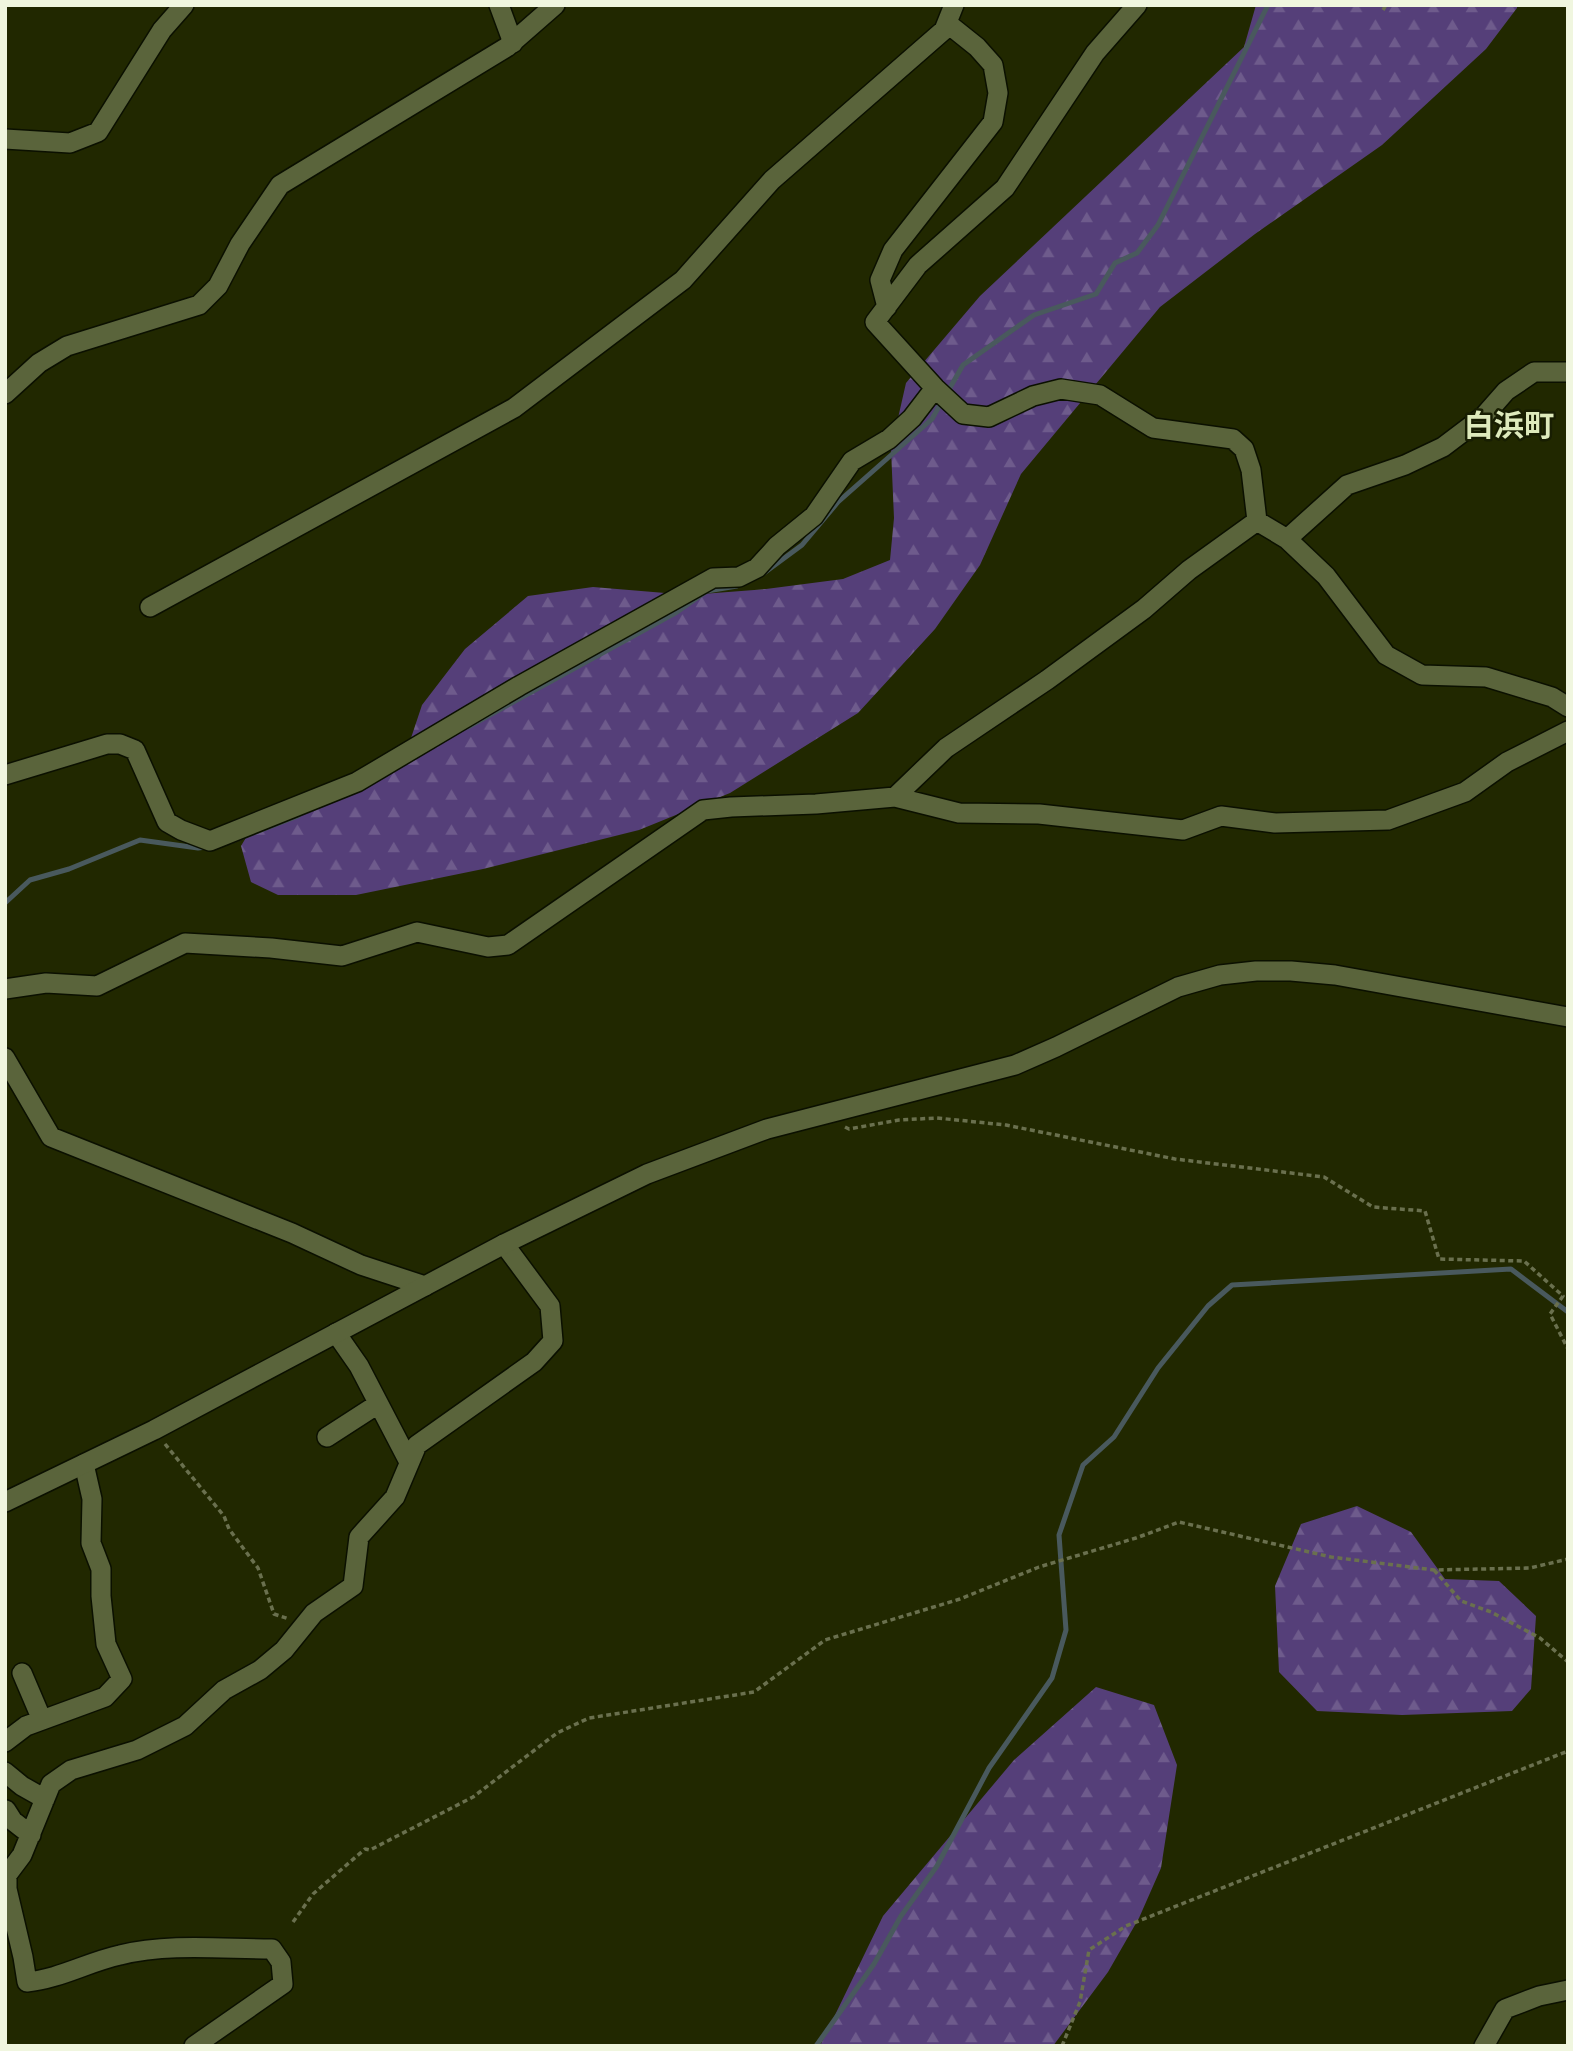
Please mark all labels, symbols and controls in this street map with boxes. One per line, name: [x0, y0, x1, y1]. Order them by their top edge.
district label: 白浜町: [1464, 407, 1554, 444]

